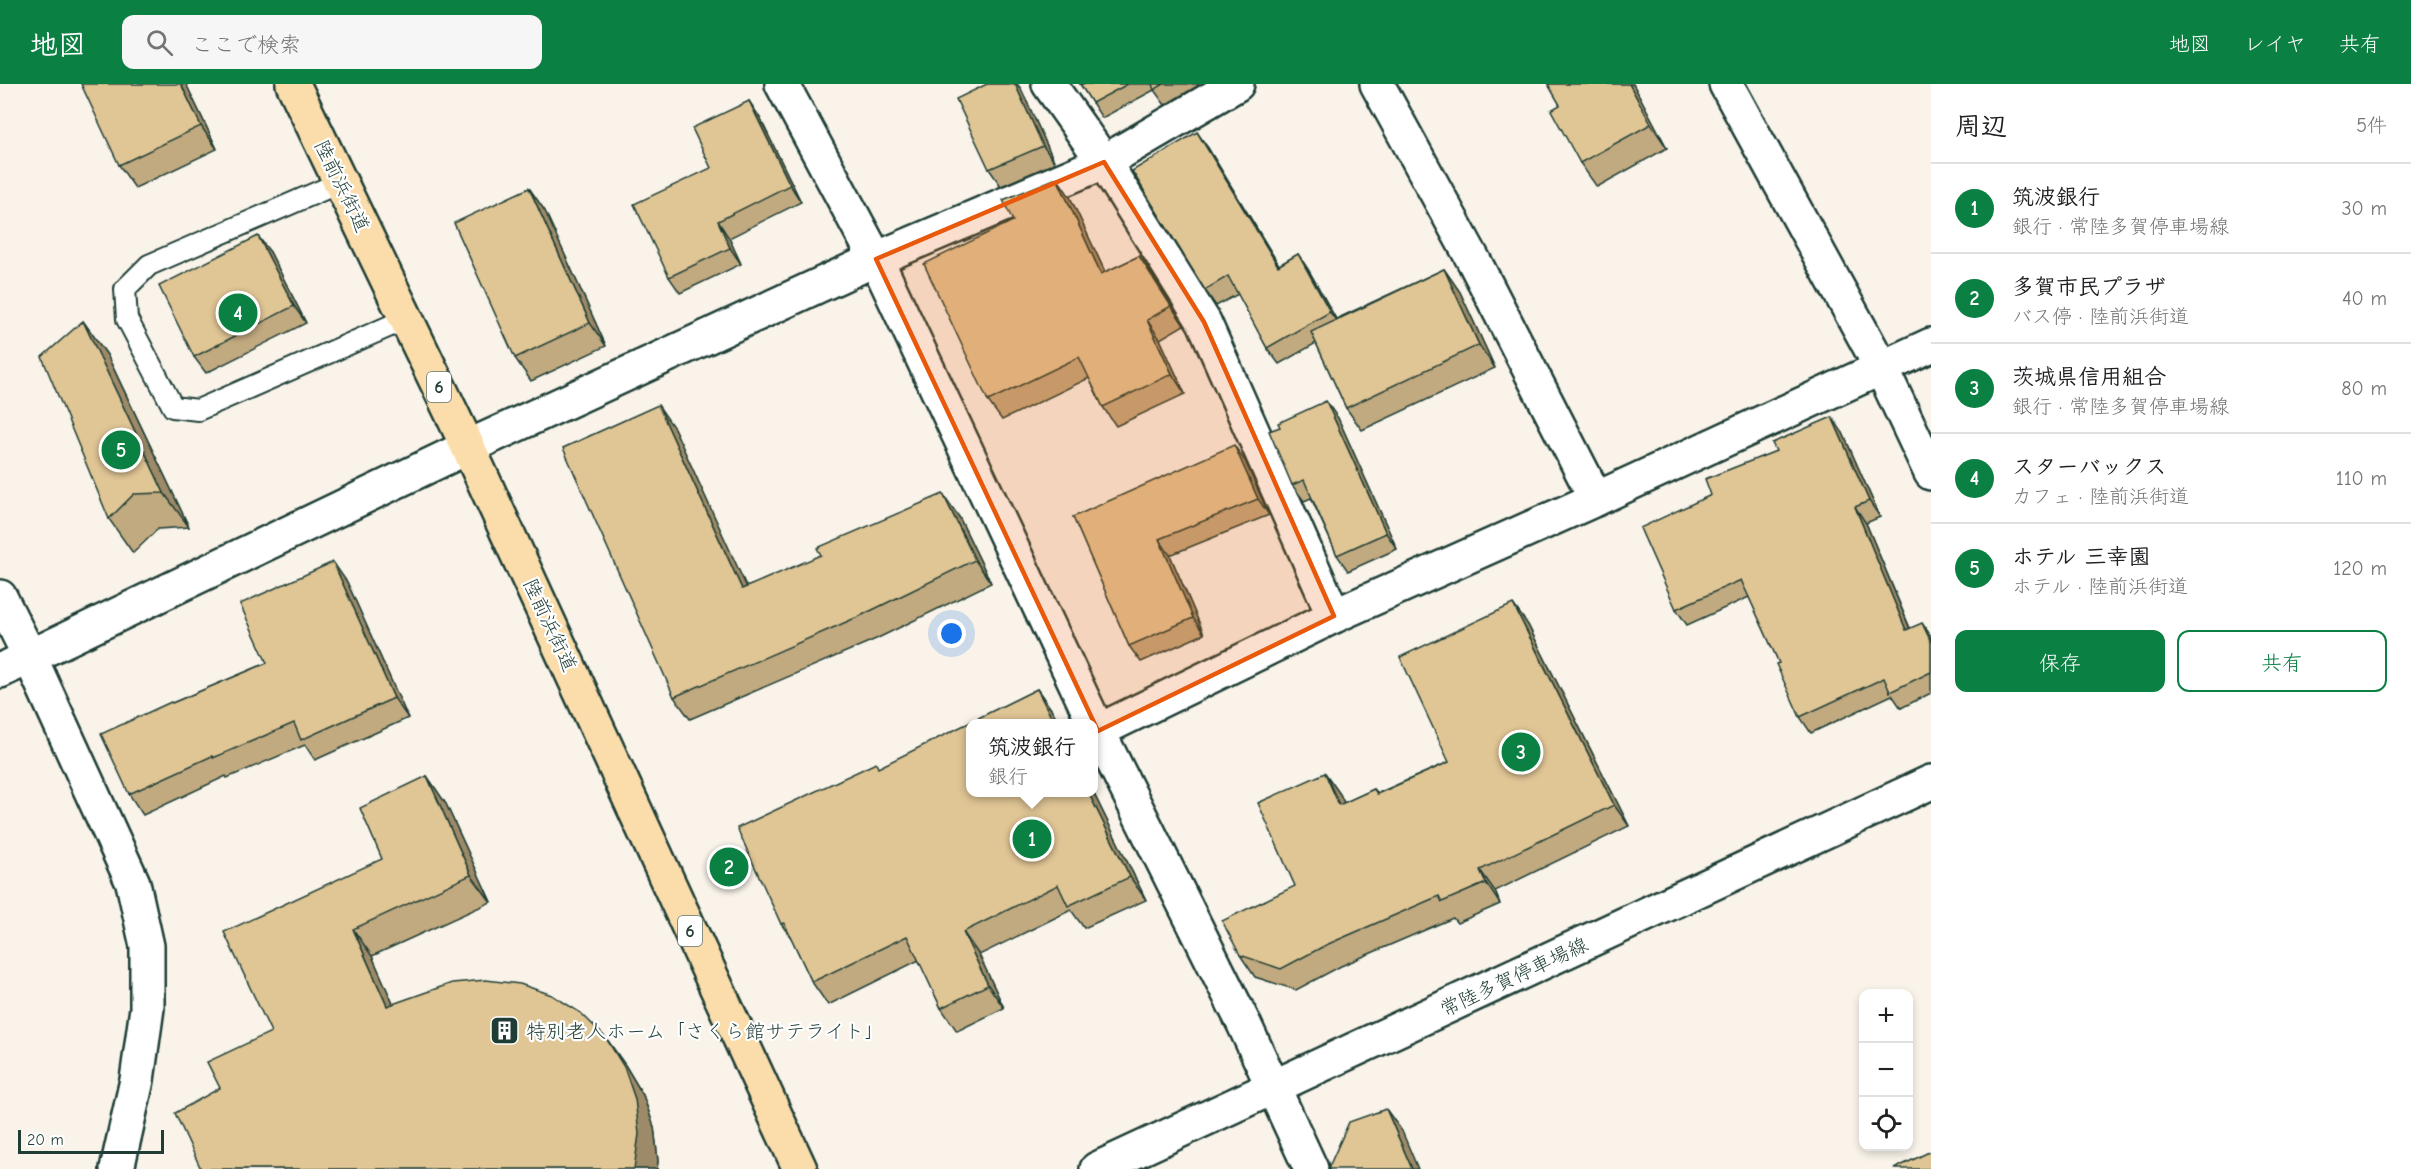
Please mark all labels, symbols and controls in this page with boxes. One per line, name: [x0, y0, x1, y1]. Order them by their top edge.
search box: [122, 15, 542, 69]
icon: search: [143, 26, 176, 59]
text: 地図: [30, 29, 86, 61]
text: ここで検索: [191, 32, 301, 58]
text: 地図: [2169, 32, 2211, 56]
text: レイヤ: [2244, 32, 2306, 56]
text: 共有: [2339, 32, 2381, 56]
text: 周辺: [1955, 112, 2007, 142]
text: 5件: [2356, 114, 2387, 137]
street label: 陸前浜街道: [310, 136, 374, 236]
text: 筑波銀行: [2012, 184, 2100, 210]
text: 1: [1971, 197, 1978, 220]
text: 30 m: [2341, 197, 2387, 220]
text: 銀行 · 常陸多賀停車場線: [2012, 215, 2229, 238]
text: 多賀市民プラザ: [2012, 274, 2166, 300]
text: 2: [1970, 287, 1979, 310]
text: 40 m: [2342, 287, 2387, 310]
pin: 4: [218, 290, 258, 336]
text: バス停 · 陸前浜街道: [2012, 305, 2189, 328]
text: 茨城県信用組合: [2012, 364, 2166, 390]
road number: 6: [427, 372, 451, 402]
text: 3: [1970, 377, 1979, 400]
text: 80 m: [2341, 377, 2387, 400]
text: 銀行 · 常陸多賀停車場線: [2012, 395, 2229, 418]
pin: 5: [102, 428, 140, 472]
text: スターバックス: [2012, 454, 2166, 480]
text: 4: [1970, 467, 1979, 490]
text: 110 m: [2336, 467, 2387, 490]
text: カフェ · 陸前浜街道: [2012, 485, 2189, 508]
text: ホテル 三幸園: [2012, 544, 2151, 570]
text: 5: [1969, 557, 1980, 580]
text: 120 m: [2333, 557, 2387, 580]
street label: 陸前浜街道: [518, 575, 582, 675]
text: ホテル · 陸前浜街道: [2012, 575, 2188, 598]
your location: [937, 619, 966, 648]
button: 保存: [1955, 630, 2165, 692]
button: 共有: [2177, 630, 2387, 692]
popup: [966, 719, 1098, 797]
pin: 3: [1502, 730, 1540, 774]
text: 筑波銀行: [988, 734, 1076, 760]
text: 銀行: [988, 765, 1028, 788]
pin: 1: [1012, 816, 1052, 861]
pin: 2: [710, 844, 748, 890]
road number: 6: [678, 916, 702, 946]
street label: 常陸多賀停車場線: [1437, 933, 1591, 1021]
map controls: [1859, 989, 1913, 1151]
button: +: [1859, 989, 1913, 1043]
building icon: 特別老人ホーム「さくら館サテライト」: [489, 1015, 521, 1047]
place label: 特別老人ホーム「さくら館サテライト」: [526, 1020, 884, 1043]
button: −: [1859, 1043, 1913, 1097]
button: locate: [1859, 1097, 1913, 1151]
scale bar: [18, 1127, 164, 1154]
text: 20 m: [27, 1131, 64, 1149]

